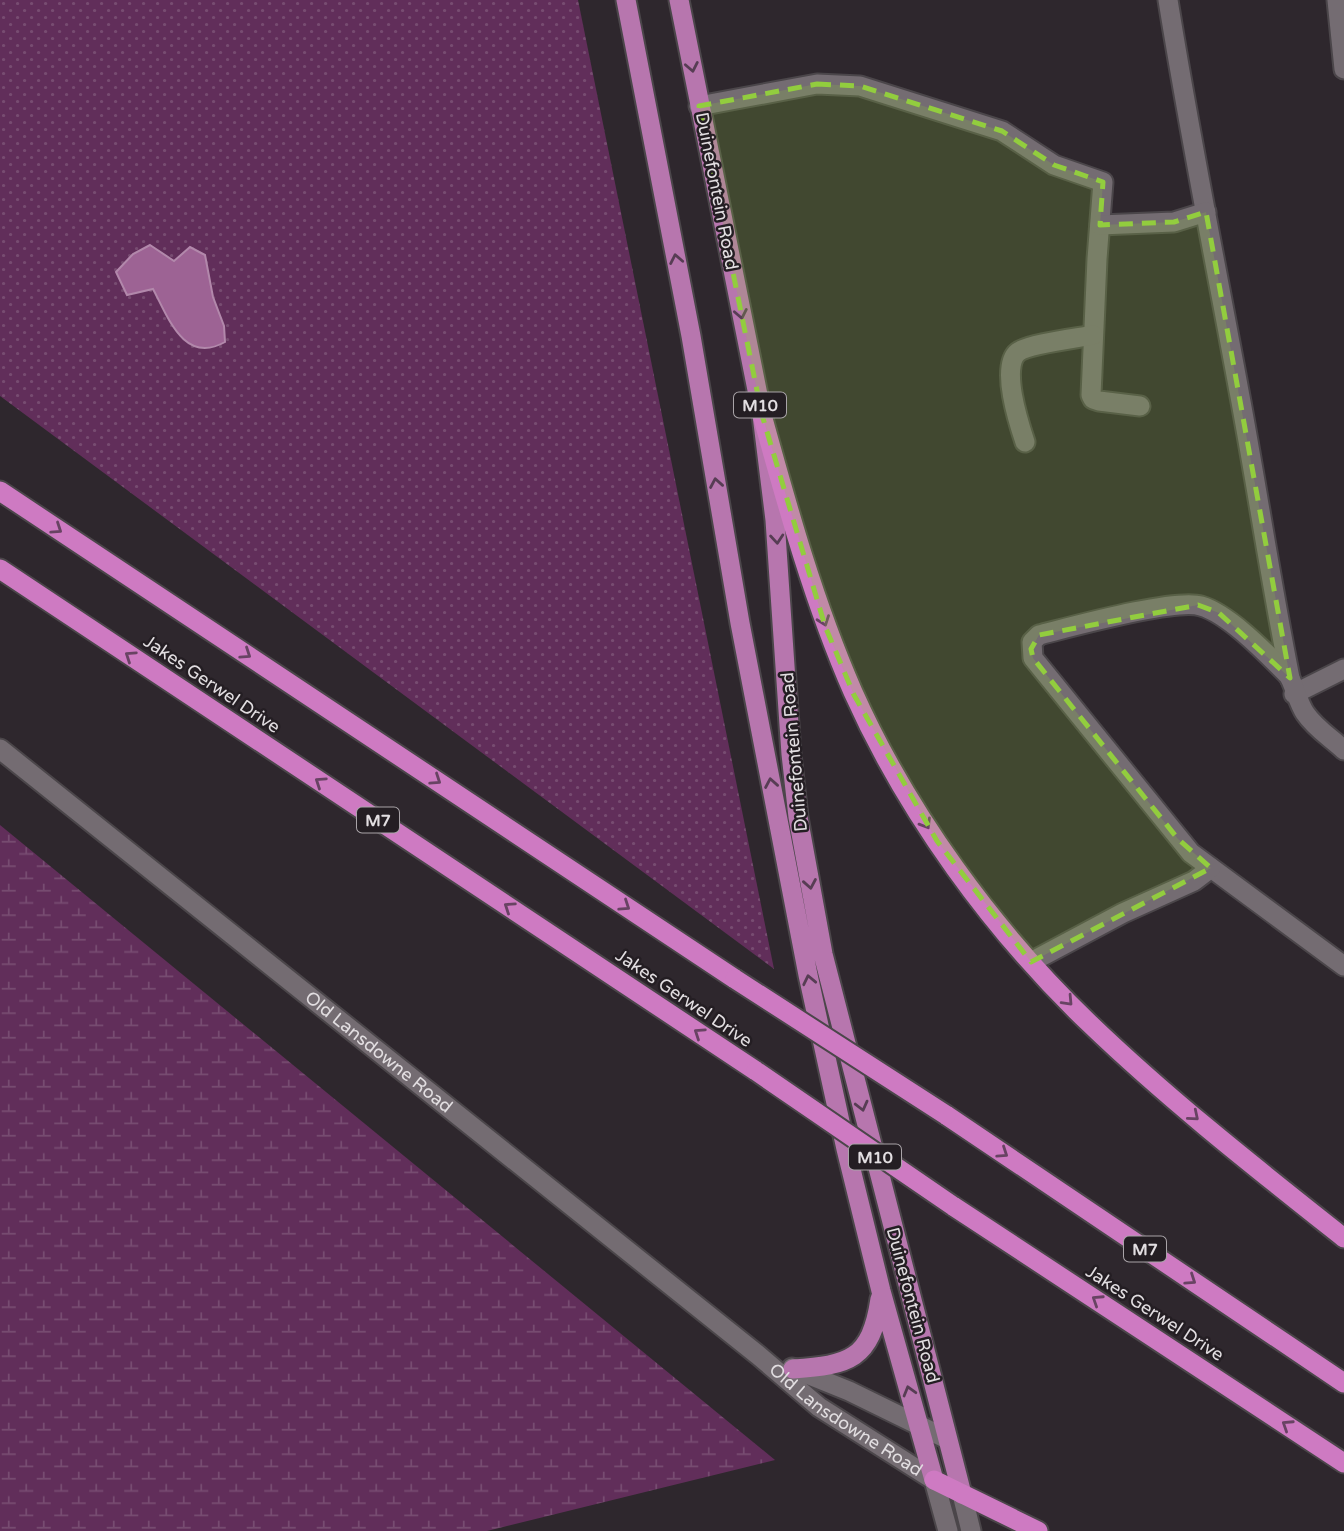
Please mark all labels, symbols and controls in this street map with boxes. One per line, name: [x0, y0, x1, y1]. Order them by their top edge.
one-way arrow: [684, 61, 699, 73]
street label: Duinefontein Road: [691, 110, 743, 272]
one-way arrow: [670, 254, 685, 266]
one-way arrow: [733, 308, 748, 320]
road number: M10: [734, 392, 786, 418]
one-way arrow: [709, 478, 724, 489]
one-way arrow: [49, 520, 62, 533]
one-way arrow: [769, 533, 784, 544]
one-way arrow: [816, 615, 830, 627]
street label: Jakes Gerwel Drive: [139, 630, 285, 738]
one-way arrow: [239, 646, 252, 659]
one-way arrow: [125, 651, 138, 664]
street label: Duinefontein Road: [776, 671, 812, 833]
one-way arrow: [428, 772, 441, 785]
one-way arrow: [315, 777, 328, 790]
one-way arrow: [764, 778, 779, 789]
road number: M7: [357, 807, 399, 832]
one-way arrow: [918, 816, 931, 829]
one-way arrow: [802, 878, 817, 890]
one-way arrow: [618, 898, 631, 911]
one-way arrow: [504, 903, 517, 916]
street label: Jakes Gerwel Drive: [611, 944, 757, 1052]
one-way arrow: [802, 974, 817, 986]
street label: Old Lansdowne Road: [301, 986, 457, 1117]
one-way arrow: [1060, 993, 1072, 1006]
one-way arrow: [694, 1029, 707, 1042]
one-way arrow: [854, 1099, 868, 1111]
one-way arrow: [1186, 1108, 1199, 1120]
road number: M10: [849, 1144, 901, 1170]
one-way arrow: [995, 1145, 1008, 1157]
street label: Duinefontein Road: [882, 1225, 944, 1385]
road number: M7: [1124, 1236, 1166, 1261]
street label: Jakes Gerwel Drive: [1082, 1260, 1228, 1366]
one-way arrow: [1184, 1272, 1197, 1285]
one-way arrow: [1091, 1296, 1104, 1309]
street label: Old Lansdowne Road: [765, 1358, 927, 1481]
one-way arrow: [902, 1385, 917, 1397]
one-way arrow: [1282, 1421, 1295, 1433]

